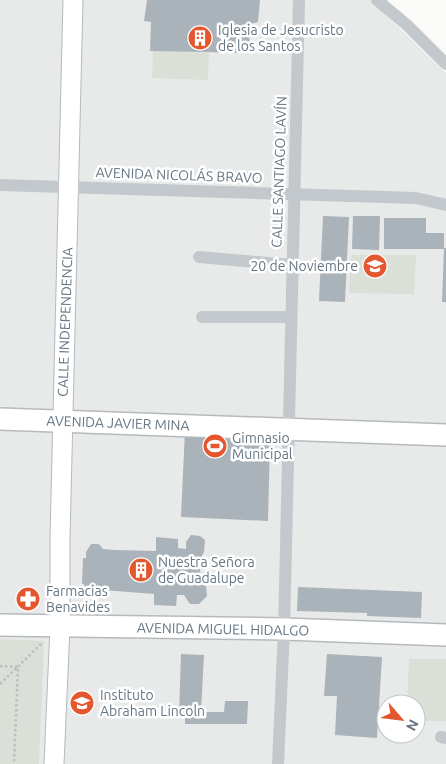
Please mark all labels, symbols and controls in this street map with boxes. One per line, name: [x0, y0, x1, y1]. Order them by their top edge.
place label: Iglesia de Jesucristo de los Santos: [218, 22, 344, 54]
building icon: Iglesia de Jesucristo de los Santos: [187, 25, 213, 51]
street label: CALLE SANTIAGO LAVÍN: [267, 96, 290, 248]
street label: AVENIDA NICOLÁS BRAVO: [95, 163, 263, 186]
street label: CALLE INDEPENDENCIA: [54, 247, 76, 397]
school or university icon: 20 de Noviembre: [362, 253, 388, 279]
place label: 20 de Noviembre: [250, 258, 358, 274]
street label: AVENIDA JAVIER MINA: [46, 413, 190, 433]
place label: Gimnasio Municipal: [232, 430, 293, 462]
sports icon: Gimnasio Municipal: [202, 433, 228, 459]
place label: Nuestra Señora de Guadalupe: [158, 554, 255, 586]
building icon: Nuestra Señora de Guadalupe: [128, 557, 154, 583]
place label: Farmacias Benavides: [46, 583, 110, 615]
pharmacy icon: Farmacias Benavides: [15, 586, 41, 612]
street label: AVENIDA MIGUEL HIDALGO: [137, 619, 310, 639]
place label: Instituto Abraham Lincoln: [100, 687, 205, 719]
school or university icon: Instituto Abraham Lincoln: [69, 690, 95, 716]
north arrow: [376, 694, 426, 744]
text: N: [403, 717, 422, 733]

